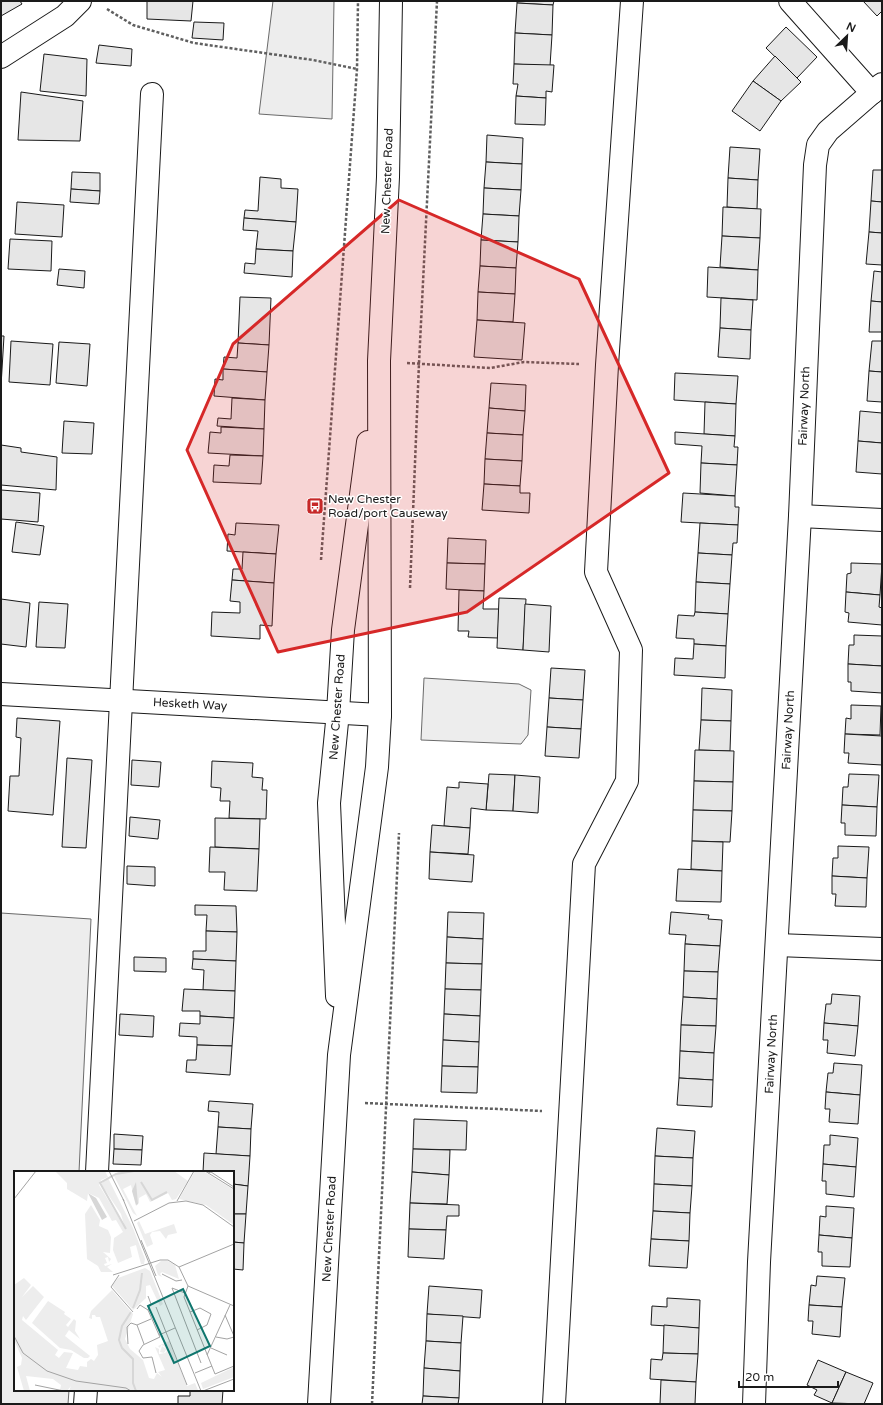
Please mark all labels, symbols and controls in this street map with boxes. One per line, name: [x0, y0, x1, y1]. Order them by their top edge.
north arrow: [827, 16, 867, 56]
text: N: [844, 20, 858, 35]
street label: New Chester Road: [378, 128, 396, 234]
street label: Fairway North: [796, 366, 812, 446]
place label: New Chester Road/port Causeway: [328, 492, 448, 520]
bus stop icon: New Chester Road/port Causeway: [305, 496, 325, 516]
street label: New Chester Road: [326, 654, 348, 760]
street label: Fairway North: [779, 690, 797, 770]
street label: Hesketh Way: [152, 695, 228, 713]
street label: Fairway North: [762, 1014, 780, 1094]
inset map: [14, 1171, 234, 1391]
street label: New Chester Road: [319, 1176, 339, 1282]
scale bar: [739, 1363, 838, 1389]
text: 20 m: [745, 1370, 774, 1384]

